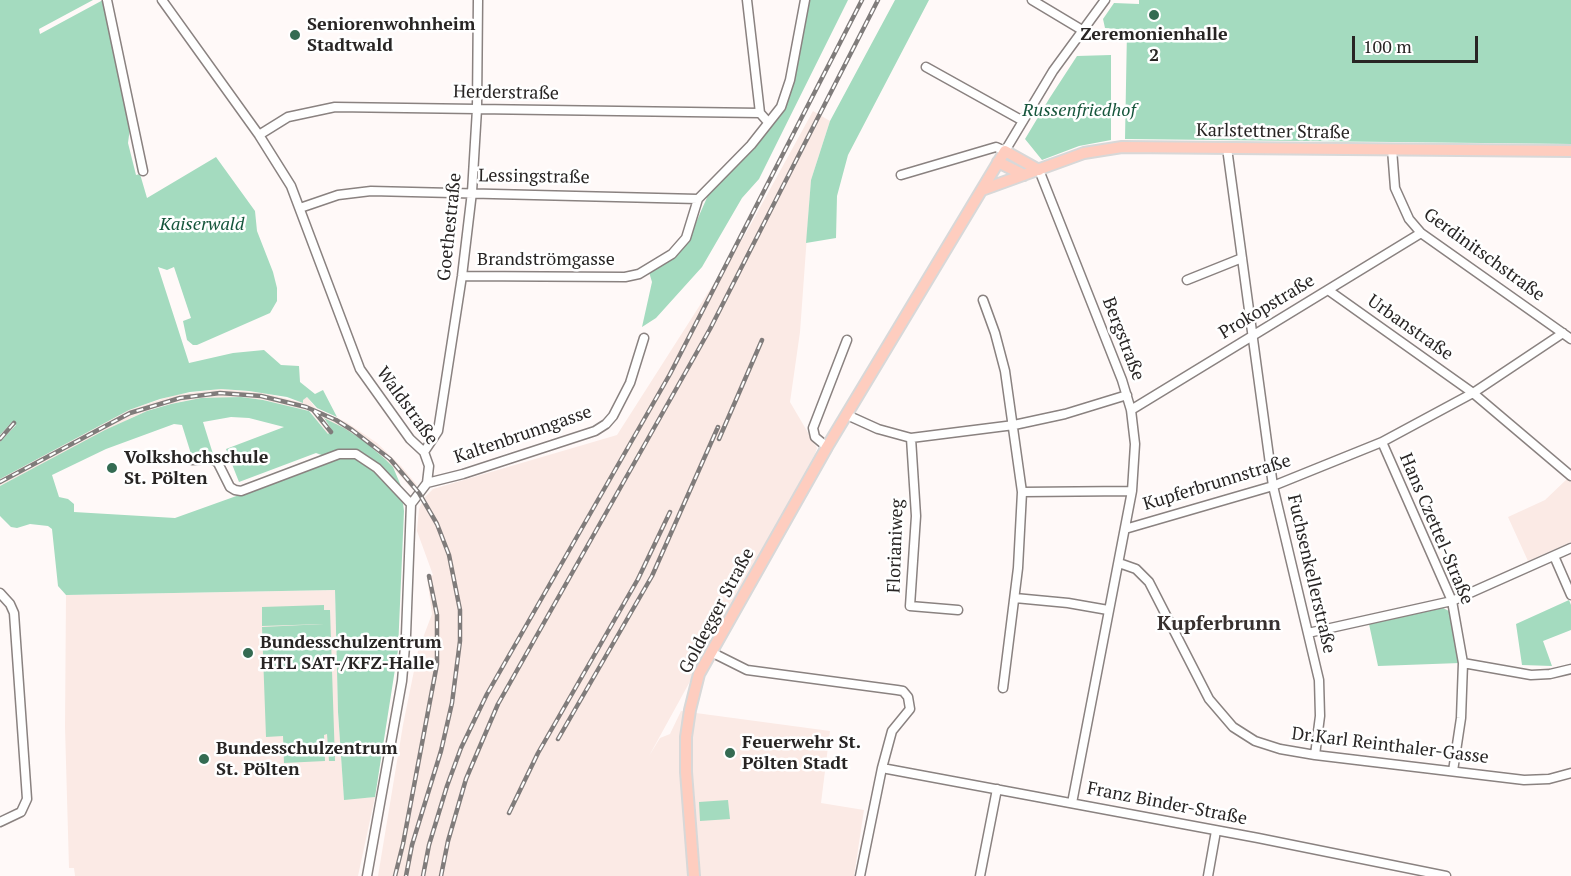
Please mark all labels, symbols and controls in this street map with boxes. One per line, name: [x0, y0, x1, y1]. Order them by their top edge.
marker: Zeremonienhalle 2: [1147, 8, 1161, 22]
place label: Seniorenwohnheim Stadtwald: [307, 14, 475, 57]
place label: Zeremonienhalle 2: [1080, 24, 1228, 66]
scale bar: [1355, 24, 1481, 62]
marker: Seniorenwohnheim Stadtwald: [288, 28, 302, 42]
text: 100 m: [1363, 34, 1412, 58]
street label: Herderstraße: [453, 81, 559, 105]
park label: Russenfriedhof: [1022, 100, 1136, 122]
street label: Karlstettner Straße: [1196, 120, 1350, 144]
street label: Lessingstraße: [478, 165, 590, 189]
street label: Goethestraße: [434, 172, 466, 282]
street label: Gerdinitschstraße: [1419, 204, 1549, 306]
park label: Kaiserwald: [160, 214, 244, 236]
street label: Brandströmgasse: [477, 249, 615, 271]
street label: Prokopstraße: [1215, 270, 1319, 344]
street label: Urbanstraße: [1363, 291, 1457, 365]
street label: Bergstraße: [1097, 294, 1149, 384]
street label: Waldstraße: [371, 363, 443, 449]
street label: Kaltenbrunngasse: [451, 401, 595, 469]
place label: Volkshochschule St. Pölten: [124, 447, 268, 490]
street label: Kupferbrunnstraße: [1140, 450, 1294, 516]
street label: Hans Czettel-Straße: [1394, 450, 1478, 608]
marker: Volkshochschule St. Pölten: [105, 461, 119, 475]
street label: Fuchsenkellerstraße: [1282, 492, 1340, 656]
street label: Florianiweg: [884, 499, 908, 593]
street label: Goldegger Straße: [675, 545, 759, 677]
district label: Kupferbrunn: [1157, 612, 1281, 636]
place label: Bundesschulzentrum HTL SAT-/KFZ-Halle: [260, 632, 442, 674]
marker: Bundesschulzentrum HTL SAT-/KFZ-Halle: [241, 646, 255, 660]
street label: Dr.Karl Reinthaler-Gasse: [1290, 723, 1490, 769]
place label: Feuerwehr St. Pölten Stadt: [742, 732, 861, 774]
place label: Bundesschulzentrum St. Pölten: [216, 738, 398, 780]
marker: Feuerwehr St. Pölten Stadt: [723, 746, 737, 760]
marker: Bundesschulzentrum St. Pölten: [197, 752, 211, 766]
street label: Franz Binder-Straße: [1085, 778, 1249, 830]

